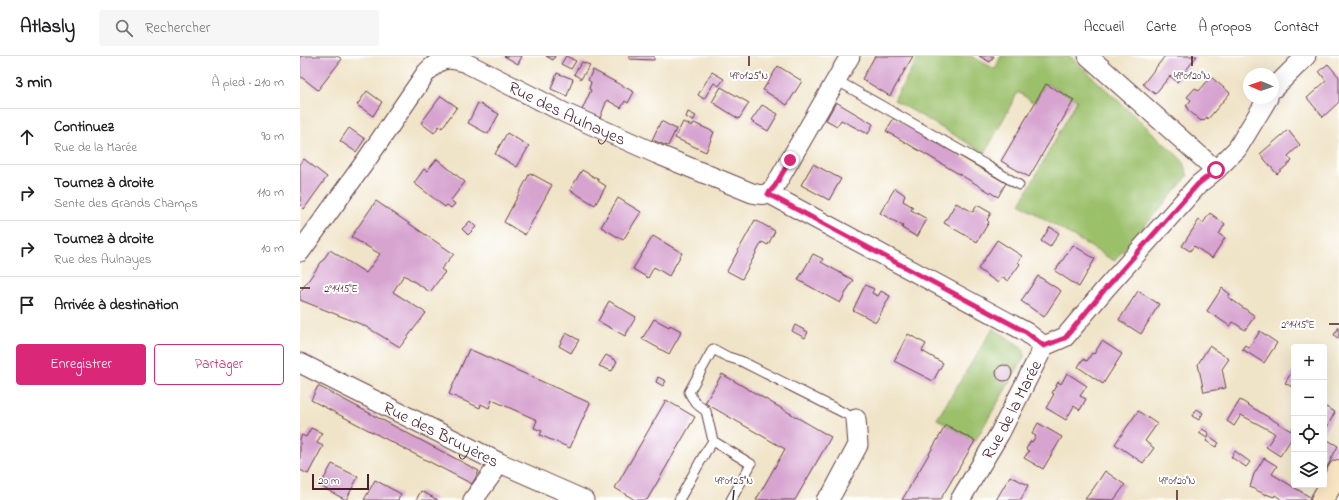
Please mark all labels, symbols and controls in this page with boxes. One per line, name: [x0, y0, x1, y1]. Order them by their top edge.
search box: [99, 10, 379, 46]
text: Atlasly: [20, 14, 75, 41]
icon: search: [113, 17, 135, 39]
text: Rechercher: [145, 17, 210, 39]
text: Accueil: [1084, 17, 1124, 38]
text: Carte: [1146, 17, 1177, 38]
text: À propos: [1199, 17, 1252, 38]
text: Contact: [1274, 17, 1319, 38]
north arrow: [1243, 68, 1279, 104]
text: 49°01'25"N: [730, 69, 768, 84]
text: 49°01'20"N: [1174, 69, 1211, 84]
text: 3 min: [16, 70, 52, 95]
text: À pied · 210 m: [211, 73, 284, 92]
street label: Rue des Aulnayes: [504, 75, 629, 153]
text: Continuez: [54, 116, 114, 138]
icon: ahead: [16, 126, 38, 148]
text: 90 m: [261, 127, 284, 146]
text: Rue de la Marée: [54, 138, 137, 157]
route end: [781, 151, 799, 169]
route start: [1207, 161, 1225, 179]
text: Tournez à droite: [54, 172, 154, 194]
icon: right: [16, 182, 38, 204]
text: 110 m: [257, 183, 284, 202]
text: Sente des Grands Champs: [54, 194, 198, 213]
text: Tournez à droite: [54, 228, 154, 250]
icon: right: [16, 238, 38, 260]
text: 10 m: [261, 239, 284, 258]
text: Rue des Aulnayes: [54, 250, 151, 269]
text: 2°14'15"E: [324, 282, 358, 297]
icon: arrive: [16, 294, 38, 316]
text: Arrivée à destination: [54, 294, 179, 316]
text: 2°14'15"E: [1281, 318, 1315, 333]
button: Enregistrer: [16, 344, 146, 385]
button: Partager: [154, 344, 284, 385]
map controls: [1291, 344, 1327, 488]
button: +: [1291, 344, 1327, 380]
street label: Rue de la Marée: [976, 356, 1049, 465]
button: −: [1291, 380, 1327, 416]
street label: Rue des Bruyères: [378, 396, 503, 474]
button: locate: [1291, 416, 1327, 452]
button: layers: [1291, 452, 1327, 488]
scale bar: [312, 472, 369, 491]
text: 20 m: [318, 473, 340, 489]
text: 49°01'25"N: [715, 474, 753, 489]
text: 49°01'20"N: [1159, 474, 1196, 489]

